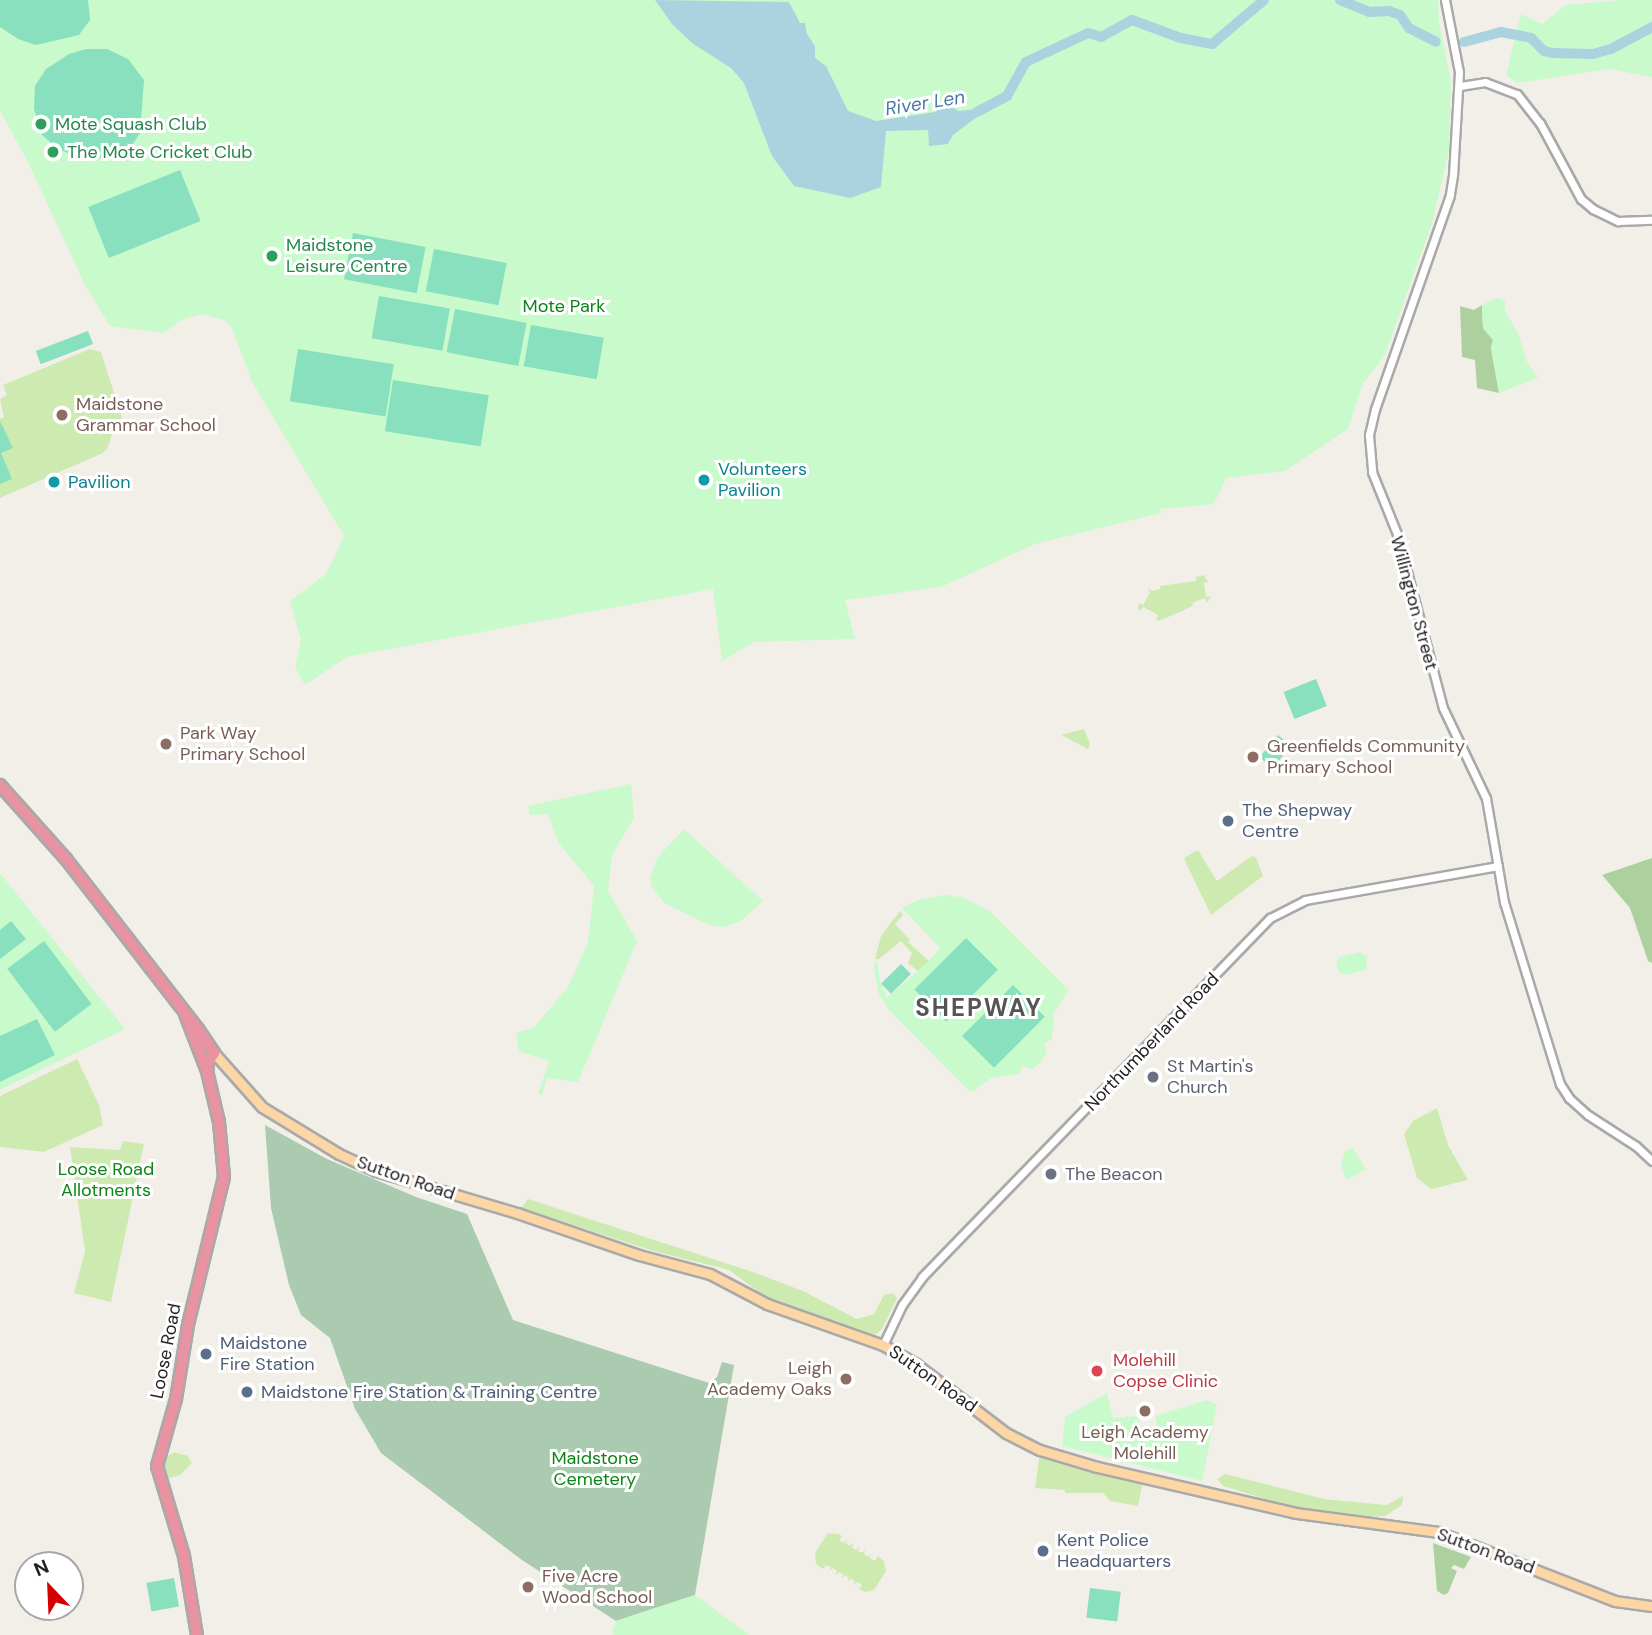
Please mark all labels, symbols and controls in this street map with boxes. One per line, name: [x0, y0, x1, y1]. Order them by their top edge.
water label: River Len: [883, 85, 967, 121]
place label: Mote Squash Club: [55, 113, 207, 135]
marker: Mote Squash Club: [33, 116, 49, 132]
place label: The Mote Cricket Club: [67, 141, 253, 163]
marker: The Mote Cricket Club: [45, 144, 61, 160]
place label: Maidstone Leisure Centre: [286, 235, 407, 278]
marker: Maidstone Leisure Centre: [264, 248, 280, 264]
park label: Mote Park: [523, 295, 605, 317]
place label: Maidstone Grammar School: [76, 394, 216, 436]
marker: Maidstone Grammar School: [54, 407, 70, 423]
place label: Volunteers Pavilion: [718, 459, 807, 502]
place label: Pavilion: [68, 471, 131, 493]
marker: Volunteers Pavilion: [696, 472, 712, 488]
marker: Pavilion: [46, 474, 62, 490]
street label: Willington Street: [1386, 534, 1442, 672]
place label: Park Way Primary School: [180, 723, 305, 766]
marker: Park Way Primary School: [158, 736, 174, 752]
place label: Greenfields Community Primary School: [1267, 736, 1465, 778]
marker: Greenfields Community Primary School: [1245, 749, 1261, 765]
place label: The Shepway Centre: [1242, 800, 1352, 842]
marker: The Shepway Centre: [1220, 813, 1236, 829]
street label: Northumberland Road: [1080, 968, 1224, 1116]
district label: SHEPWAY: [916, 994, 1042, 1022]
place label: St Martin's Church: [1167, 1056, 1254, 1098]
marker: St Martin's Church: [1145, 1069, 1161, 1085]
street label: Sutton Road: [354, 1151, 458, 1205]
park label: Loose Road Allotments: [58, 1159, 154, 1202]
place label: The Beacon: [1065, 1163, 1163, 1185]
marker: The Beacon: [1043, 1166, 1059, 1182]
street label: Loose Road: [146, 1302, 186, 1400]
place label: Maidstone Fire Station: [220, 1333, 315, 1376]
street label: Sutton Road: [885, 1341, 981, 1417]
marker: Maidstone Fire Station: [198, 1346, 214, 1362]
place label: Molehill Copse Clinic: [1113, 1350, 1218, 1392]
place label: Leigh Academy Oaks: [707, 1358, 832, 1400]
marker: Molehill Copse Clinic: [1087, 1361, 1107, 1381]
marker: Leigh Academy Oaks: [838, 1371, 854, 1387]
place label: Maidstone Fire Station & Training Centre: [261, 1381, 597, 1403]
marker: Maidstone Fire Station & Training Centre: [239, 1384, 255, 1400]
marker: Leigh Academy Molehill: [1137, 1403, 1153, 1419]
place label: Leigh Academy Molehill: [1081, 1422, 1209, 1464]
park label: Maidstone Cemetery: [551, 1448, 639, 1490]
street label: Sutton Road: [1434, 1523, 1538, 1579]
place label: Kent Police Headquarters: [1057, 1530, 1171, 1572]
marker: Kent Police Headquarters: [1035, 1543, 1051, 1559]
north arrow: [14, 1551, 84, 1621]
text: N: [30, 1554, 53, 1582]
place label: Five Acre Wood School: [542, 1566, 652, 1608]
marker: Five Acre Wood School: [520, 1579, 536, 1595]

